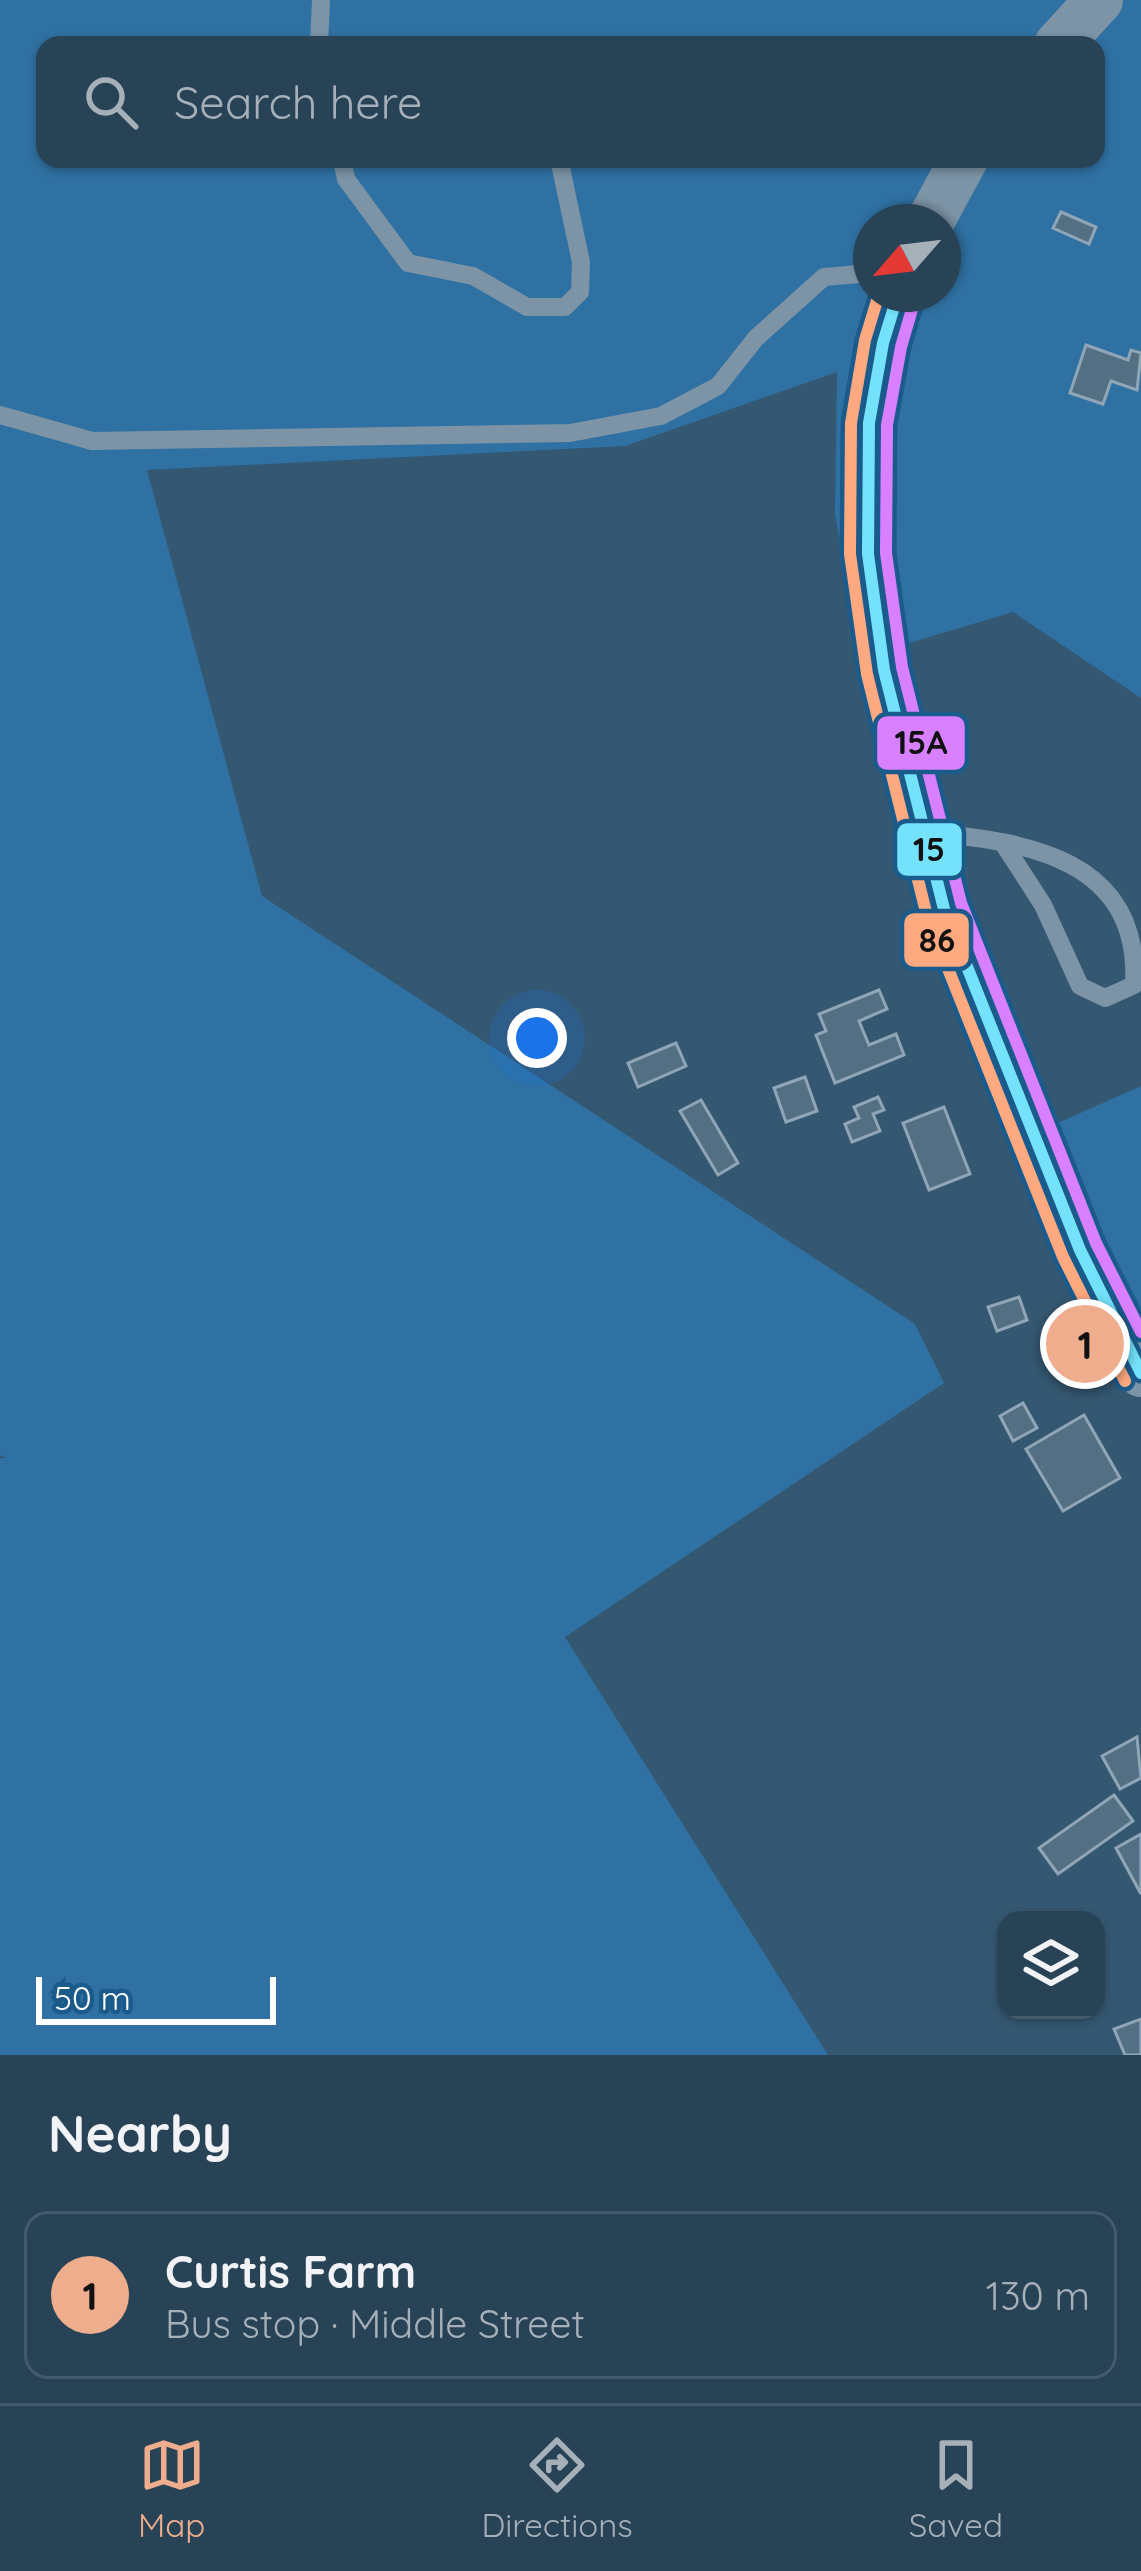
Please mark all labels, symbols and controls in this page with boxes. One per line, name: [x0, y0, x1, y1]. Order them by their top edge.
search box: [36, 36, 1105, 168]
icon: search: [78, 69, 144, 135]
text: Search here: [174, 74, 422, 130]
north arrow: [853, 204, 961, 312]
line badge: 15A: [875, 714, 967, 772]
text: 15A: [895, 721, 947, 762]
line badge: 15: [895, 821, 964, 878]
text: 15: [913, 828, 945, 869]
line badge: 86: [902, 911, 971, 969]
text: 86: [919, 919, 955, 960]
your location: [507, 1008, 567, 1068]
pin: 1: [1046, 1299, 1124, 1389]
map controls: [997, 1911, 1105, 2019]
button: layers: [997, 1911, 1105, 2019]
scale bar: [36, 1971, 276, 2024]
text: 50 m: [54, 1977, 131, 2018]
text: Nearby: [48, 2101, 232, 2165]
text: Curtis Farm: [165, 2243, 416, 2299]
text: 1: [82, 2271, 98, 2320]
text: 130 m: [986, 2271, 1090, 2320]
text: Bus stop · Middle Street: [165, 2299, 585, 2348]
tab: Map: [138, 2432, 205, 2545]
tab: Directions: [481, 2432, 633, 2545]
tab: Saved: [909, 2432, 1003, 2545]

